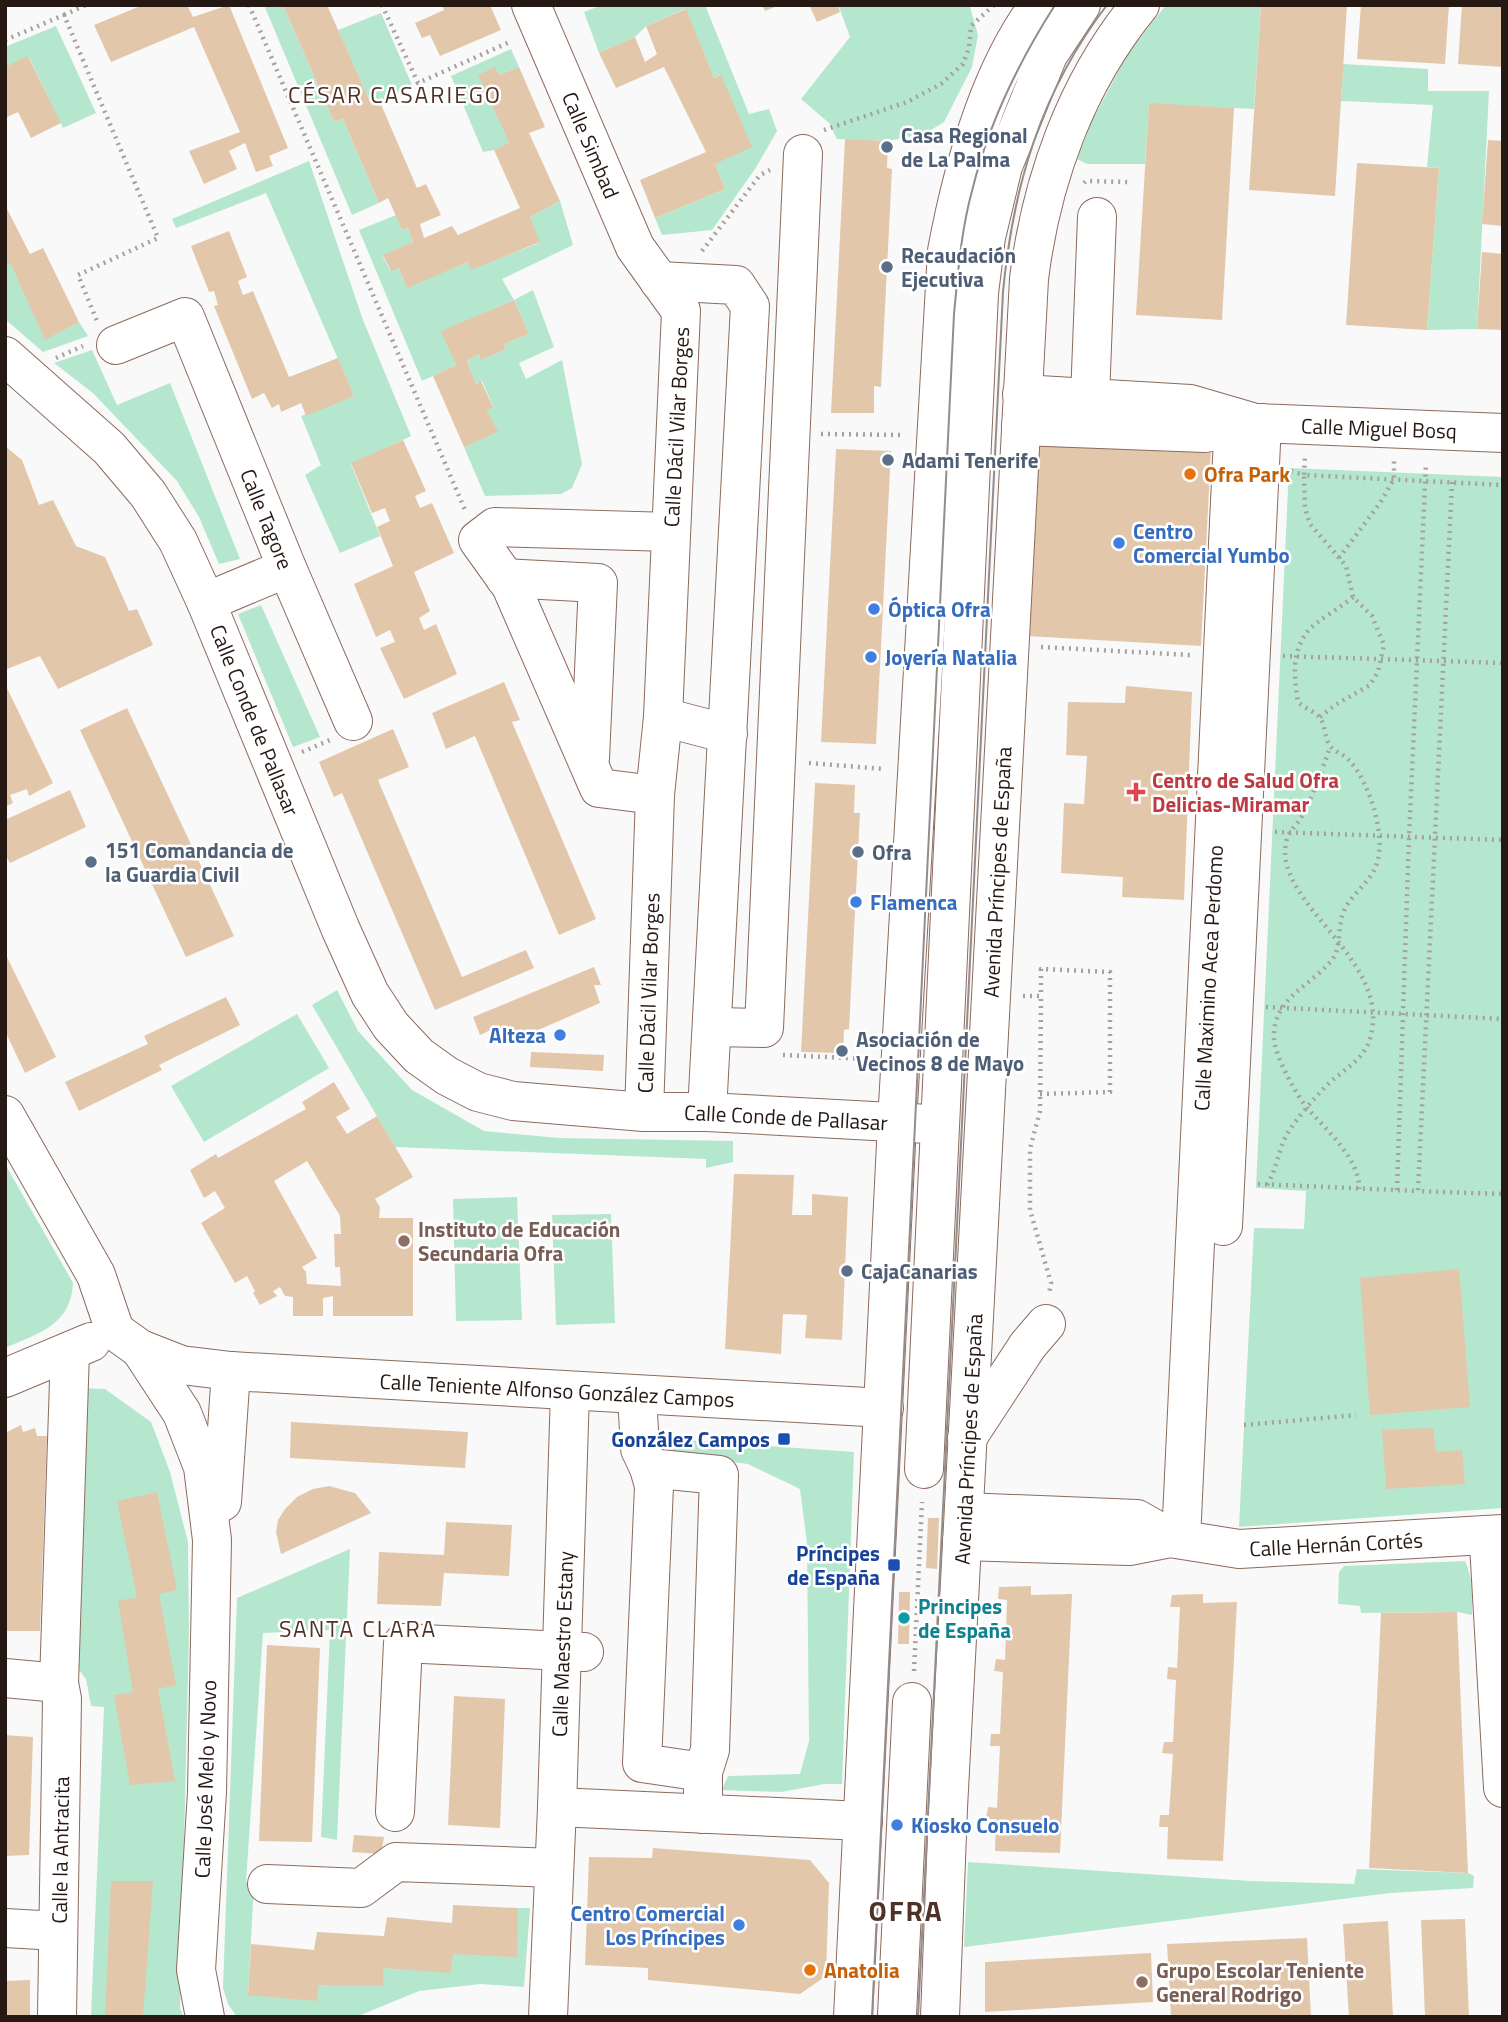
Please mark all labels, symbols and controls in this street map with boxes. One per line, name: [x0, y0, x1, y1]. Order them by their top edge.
district label: CÉSAR CASARIEGO: [288, 77, 502, 112]
street label: Calle Simbad: [554, 87, 628, 203]
place label: Casa Regional de La Palma: [901, 119, 1028, 175]
marker: Casa Regional de La Palma: [879, 139, 895, 155]
place label: Recaudación Ejecutiva: [901, 239, 1016, 295]
marker: Recaudación Ejecutiva: [879, 259, 895, 275]
street label: Calle Dácil Vilar Borges: [655, 326, 697, 528]
street label: Calle Miguel Bosq: [1301, 409, 1457, 447]
place label: Adami Tenerife: [902, 444, 1038, 476]
marker: Adami Tenerife: [880, 452, 896, 468]
place label: Ofra Park: [1204, 458, 1290, 490]
street label: Calle Tagore: [232, 464, 302, 574]
marker: Ofra Park: [1182, 466, 1198, 482]
place label: Centro Comercial Yumbo: [1133, 515, 1290, 571]
marker: Centro Comercial Yumbo: [1111, 535, 1127, 551]
place label: Óptica Ofra: [888, 593, 991, 625]
marker: Óptica Ofra: [866, 601, 882, 617]
street label: Calle Conde de Pallasar: [202, 620, 308, 820]
place label: Joyería Natalia: [885, 641, 1018, 673]
marker: Joyería Natalia: [863, 649, 879, 665]
street label: Avenida Príncipes de España: [974, 745, 1020, 998]
place label: Centro de Salud Ofra Delicias-Miramar: [1152, 764, 1339, 820]
marker: Centro de Salud Ofra Delicias-Miramar: [1126, 782, 1146, 802]
place label: 151 Comandancia de la Guardia Civil: [105, 834, 294, 890]
place label: Ofra: [872, 836, 912, 868]
marker: Ofra: [850, 844, 866, 860]
street label: Calle Maximino Acea Perdomo: [1185, 844, 1231, 1112]
marker: 151 Comandancia de la Guardia Civil: [83, 854, 99, 870]
place label: Flamenca: [870, 886, 958, 918]
street label: Calle Dácil Vilar Borges: [629, 892, 667, 1094]
marker: Flamenca: [848, 894, 864, 910]
place label: Alteza: [489, 1019, 546, 1051]
place label: Asociación de Vecinos 8 de Mayo: [856, 1023, 1024, 1079]
marker: Alteza: [552, 1027, 568, 1043]
marker: Asociación de Vecinos 8 de Mayo: [834, 1043, 850, 1059]
street label: Calle Conde de Pallasar: [683, 1096, 889, 1138]
place label: Instituto de Educación Secundaria Ofra: [418, 1213, 620, 1269]
marker: Instituto de Educación Secundaria Ofra: [396, 1233, 412, 1249]
place label: CajaCanarias: [861, 1255, 978, 1287]
marker: CajaCanarias: [839, 1263, 855, 1279]
street label: Avenida Príncipes de España: [945, 1312, 991, 1565]
street label: Calle Teniente Alfonso González Campos: [379, 1365, 735, 1415]
place label: González Campos: [611, 1423, 770, 1455]
marker: González Campos: [776, 1431, 792, 1447]
street label: Calle Hernán Cortés: [1248, 1523, 1424, 1565]
place label: Príncipes de España: [787, 1537, 880, 1593]
street label: Calle Maestro Estany: [543, 1550, 581, 1738]
marker: Príncipes de España: [886, 1557, 902, 1573]
place label: Principes de España: [918, 1590, 1011, 1646]
marker: Principes de España: [896, 1610, 912, 1626]
district label: SANTA CLARA: [279, 1611, 437, 1646]
street label: Calle José Melo y Novo: [186, 1679, 224, 1879]
street label: Calle la Antracita: [43, 1776, 77, 1924]
place label: Kiosko Consuelo: [911, 1809, 1059, 1841]
marker: Kiosko Consuelo: [889, 1817, 905, 1833]
district label: OFRA: [868, 1889, 944, 1932]
place label: Centro Comercial Los Príncipes: [570, 1897, 725, 1953]
marker: Centro Comercial Los Príncipes: [731, 1917, 747, 1933]
place label: Anatolia: [824, 1954, 900, 1986]
place label: Grupo Escolar Teniente General Rodrigo: [1156, 1954, 1364, 2010]
marker: Anatolia: [802, 1962, 818, 1978]
marker: Grupo Escolar Teniente General Rodrigo: [1134, 1974, 1150, 1990]

